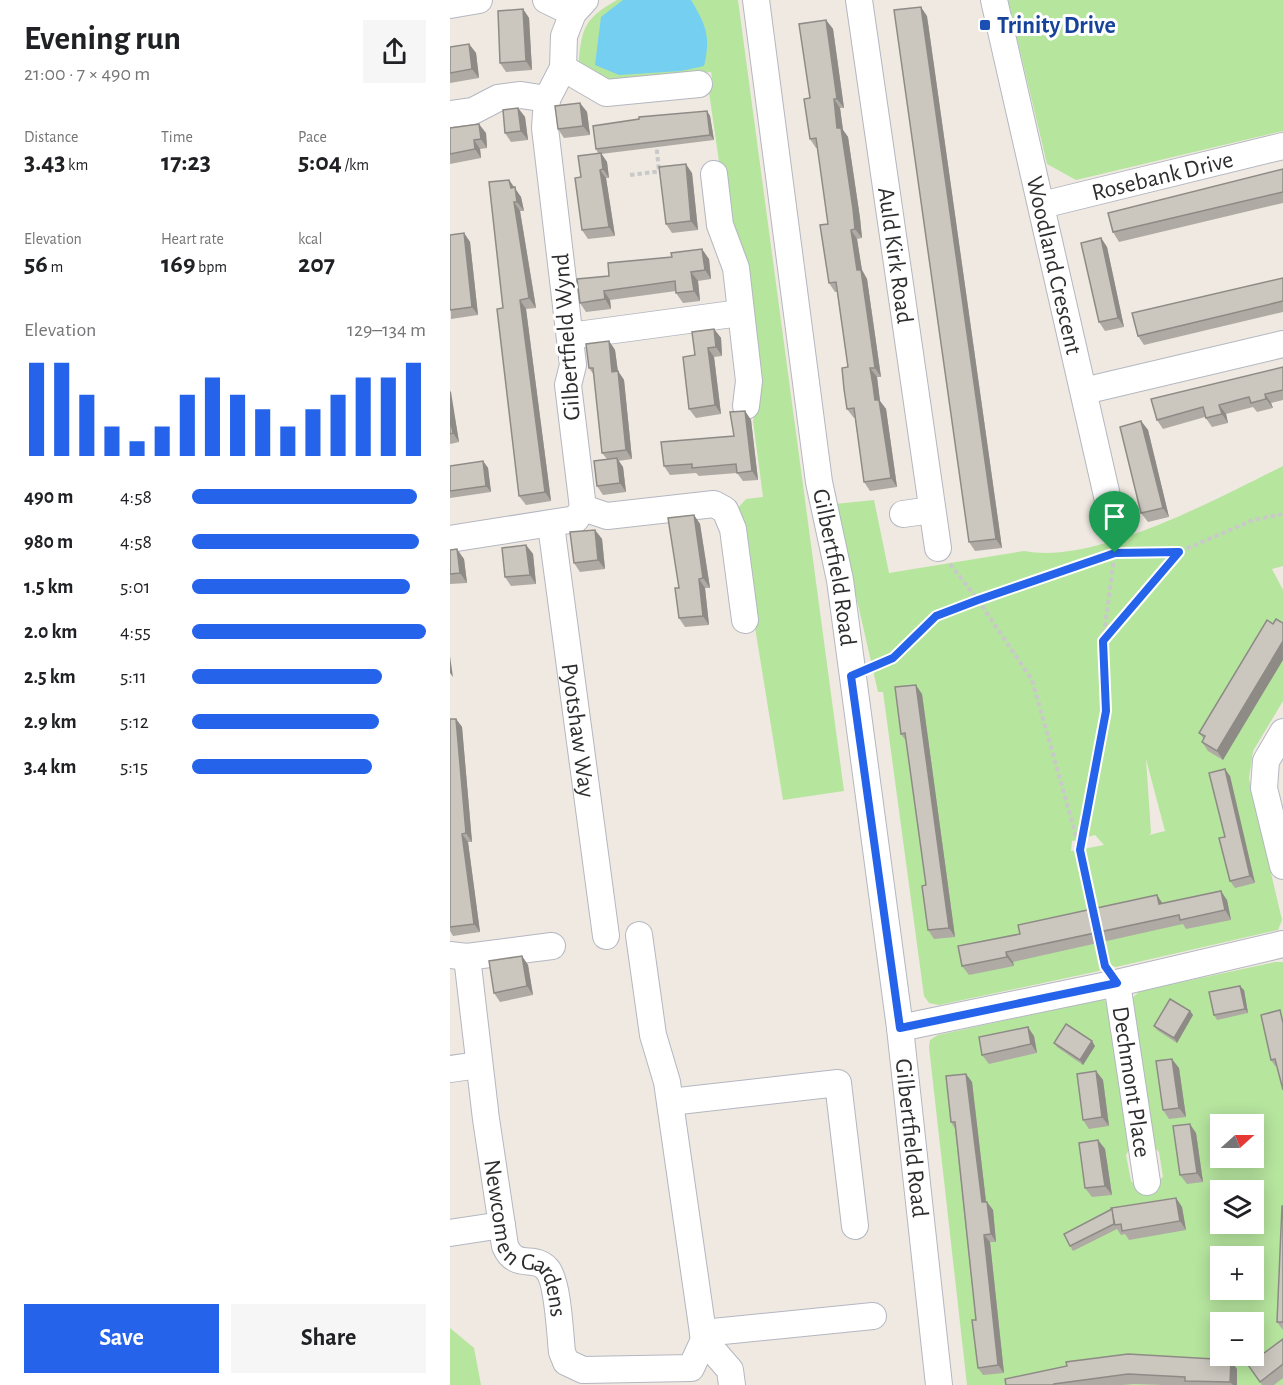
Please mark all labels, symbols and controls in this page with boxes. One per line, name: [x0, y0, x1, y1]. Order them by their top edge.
place label: Trinity Drive: [997, 14, 1116, 38]
marker: Trinity Drive: [978, 18, 992, 32]
button: share: [363, 20, 426, 83]
text: Evening run: [24, 23, 181, 56]
text: 21:00 · 7 × 490 m: [24, 64, 150, 84]
text: Distance: [24, 129, 78, 145]
text: Time: [161, 129, 193, 145]
text: Pace: [298, 129, 327, 145]
street label: Rosebank Drive: [1090, 148, 1236, 205]
text: 3.43: [24, 149, 65, 175]
text: 17:23: [161, 149, 211, 175]
text: 5:04: [298, 149, 342, 175]
text: km: [65, 157, 88, 173]
text: /km: [342, 157, 369, 173]
street label: Woodland Crescent: [1022, 174, 1085, 357]
street label: Auld Kirk Road: [873, 186, 917, 325]
text: Elevation: [24, 231, 82, 247]
text: Heart rate: [161, 231, 224, 247]
text: kcal: [298, 231, 322, 247]
text: 56: [24, 251, 48, 277]
text: 169: [161, 251, 195, 277]
text: 207: [298, 251, 335, 277]
street label: Gilbertfield Wynd: [549, 253, 585, 421]
text: m: [48, 259, 63, 275]
text: bpm: [195, 259, 227, 275]
text: Elevation: [24, 320, 96, 340]
text: 129–134 m: [347, 320, 426, 340]
text: 490 m: [24, 487, 73, 507]
text: 4:58: [120, 487, 152, 507]
street label: Gilbertfield Road: [808, 487, 860, 648]
pin: [1089, 491, 1140, 553]
icon: arrive: [1098, 500, 1131, 533]
text: 980 m: [24, 532, 73, 552]
text: 4:58: [120, 532, 152, 552]
text: 1.5 km: [24, 577, 73, 597]
text: 5:01: [120, 577, 150, 597]
text: 2.0 km: [24, 622, 77, 642]
text: 4:55: [120, 622, 151, 642]
street label: Pyotshaw Way: [557, 662, 598, 799]
text: 2.5 km: [24, 667, 76, 687]
text: 5:11: [120, 667, 147, 687]
text: 2.9 km: [24, 712, 77, 732]
text: 5:12: [120, 712, 149, 732]
text: 3.4 km: [24, 757, 76, 777]
text: 5:15: [120, 757, 148, 777]
street label: Dechmont Place: [1108, 1005, 1154, 1159]
street label: Gilbertfield Road: [890, 1058, 932, 1219]
north arrow: [1210, 1114, 1264, 1168]
map controls: [1210, 1114, 1264, 1366]
street label: Newcomen Gardens: [479, 1158, 570, 1318]
button: layers: [1210, 1180, 1264, 1234]
button: +: [1210, 1246, 1264, 1300]
button: Save: [24, 1304, 219, 1373]
button: Share: [231, 1304, 426, 1373]
button: −: [1210, 1312, 1264, 1366]

